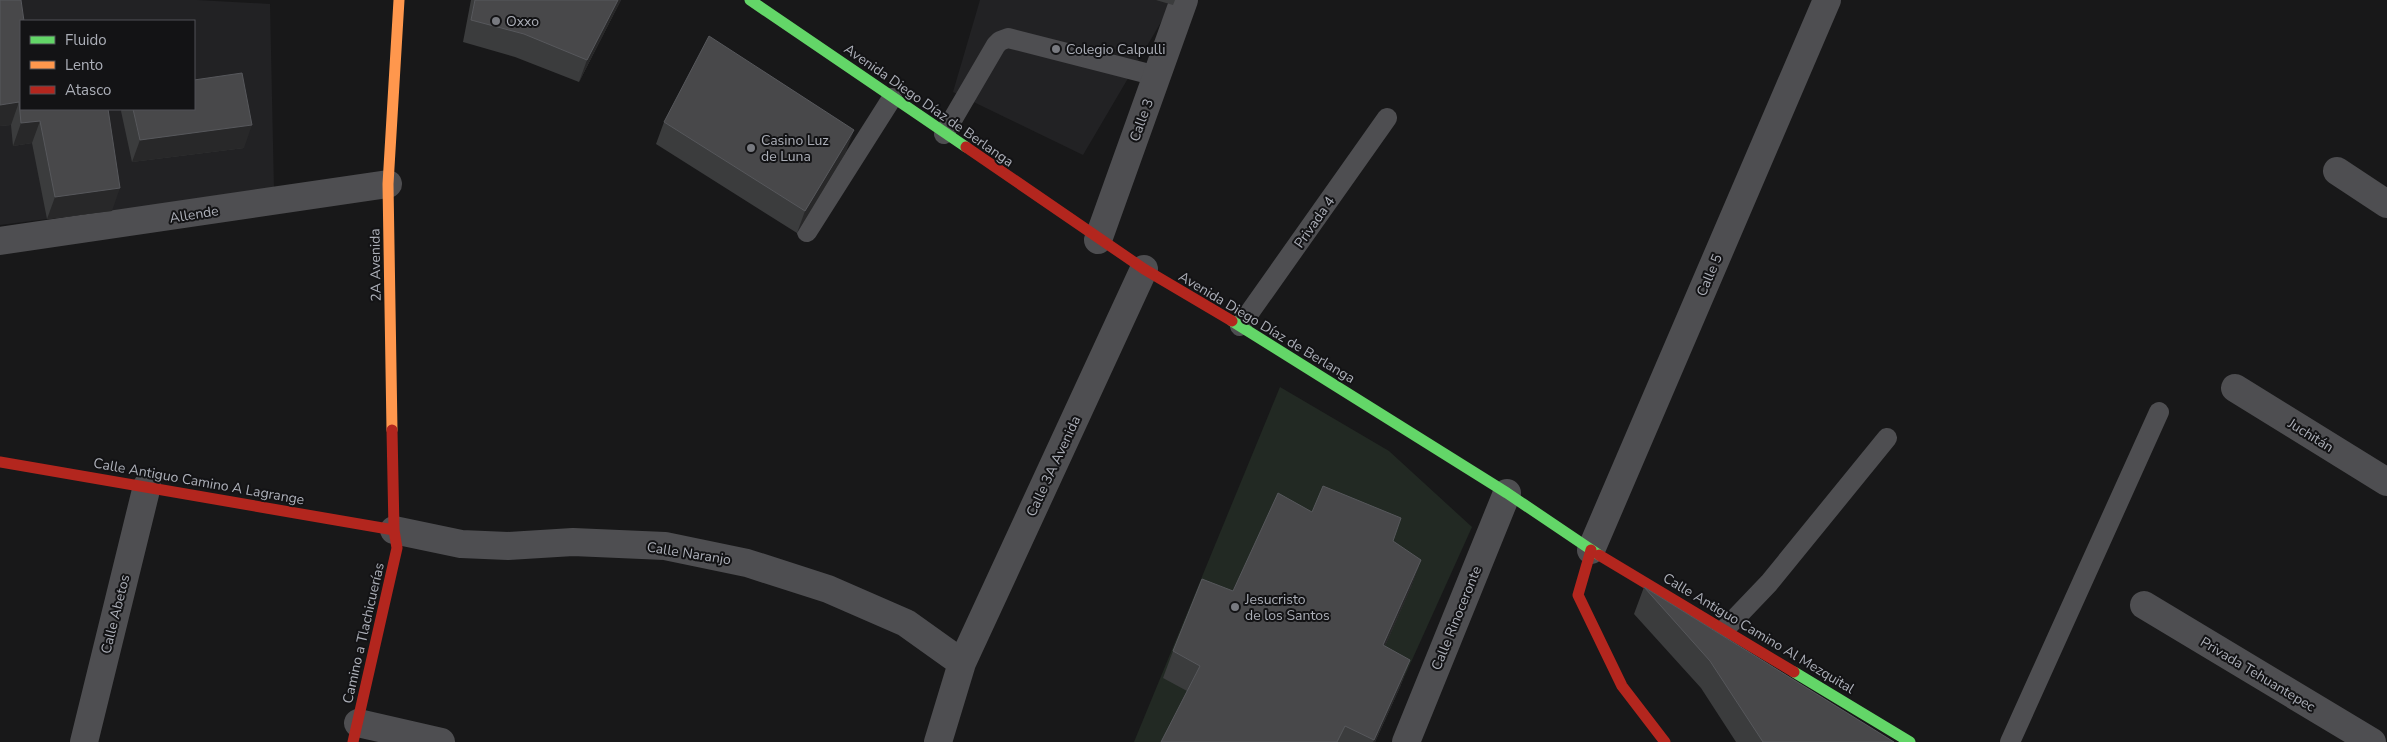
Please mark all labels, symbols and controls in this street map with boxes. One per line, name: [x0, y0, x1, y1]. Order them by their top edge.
place label: Oxxo: [506, 12, 539, 31]
marker: Oxxo: [490, 15, 502, 27]
legend: [20, 20, 195, 110]
text: Fluido: [65, 30, 107, 50]
street label: Avenida Diego Díaz de Berlanga: [840, 39, 1017, 171]
place label: Colegio Calpulli: [1066, 40, 1165, 59]
marker: Colegio Calpulli: [1050, 43, 1062, 55]
text: Lento: [65, 55, 103, 75]
text: Atasco: [65, 80, 111, 100]
street label: Calle 3: [1125, 96, 1158, 144]
place label: Casino Luz de Luna: [761, 131, 829, 166]
marker: Casino Luz de Luna: [745, 142, 757, 154]
street label: Privada 4: [1290, 193, 1339, 252]
street label: Allende: [168, 201, 220, 228]
street label: 2A Avenida: [365, 228, 386, 302]
street label: Calle 5: [1692, 251, 1727, 299]
street label: Avenida Diego Díaz de Berlanga: [1175, 267, 1359, 388]
street label: Calle 3A Avenida: [1022, 413, 1085, 520]
street label: Juchitán: [2283, 413, 2337, 457]
street label: Calle Antiguo Camino A Lagrange: [92, 454, 306, 509]
street label: Calle Naranjo: [645, 537, 733, 570]
street label: Camino a Tlachicuerías: [338, 561, 389, 705]
street label: Calle Rinoceronte: [1427, 563, 1486, 673]
street label: Calle Antiguo Camino Al Mezquital: [1659, 569, 1859, 699]
street label: Calle Abetos: [96, 572, 135, 656]
place label: Jesucristo de los Santos: [1244, 590, 1330, 625]
marker: Jesucristo de los Santos: [1229, 601, 1241, 613]
street label: Privada Tehuantepec: [2197, 633, 2319, 717]

